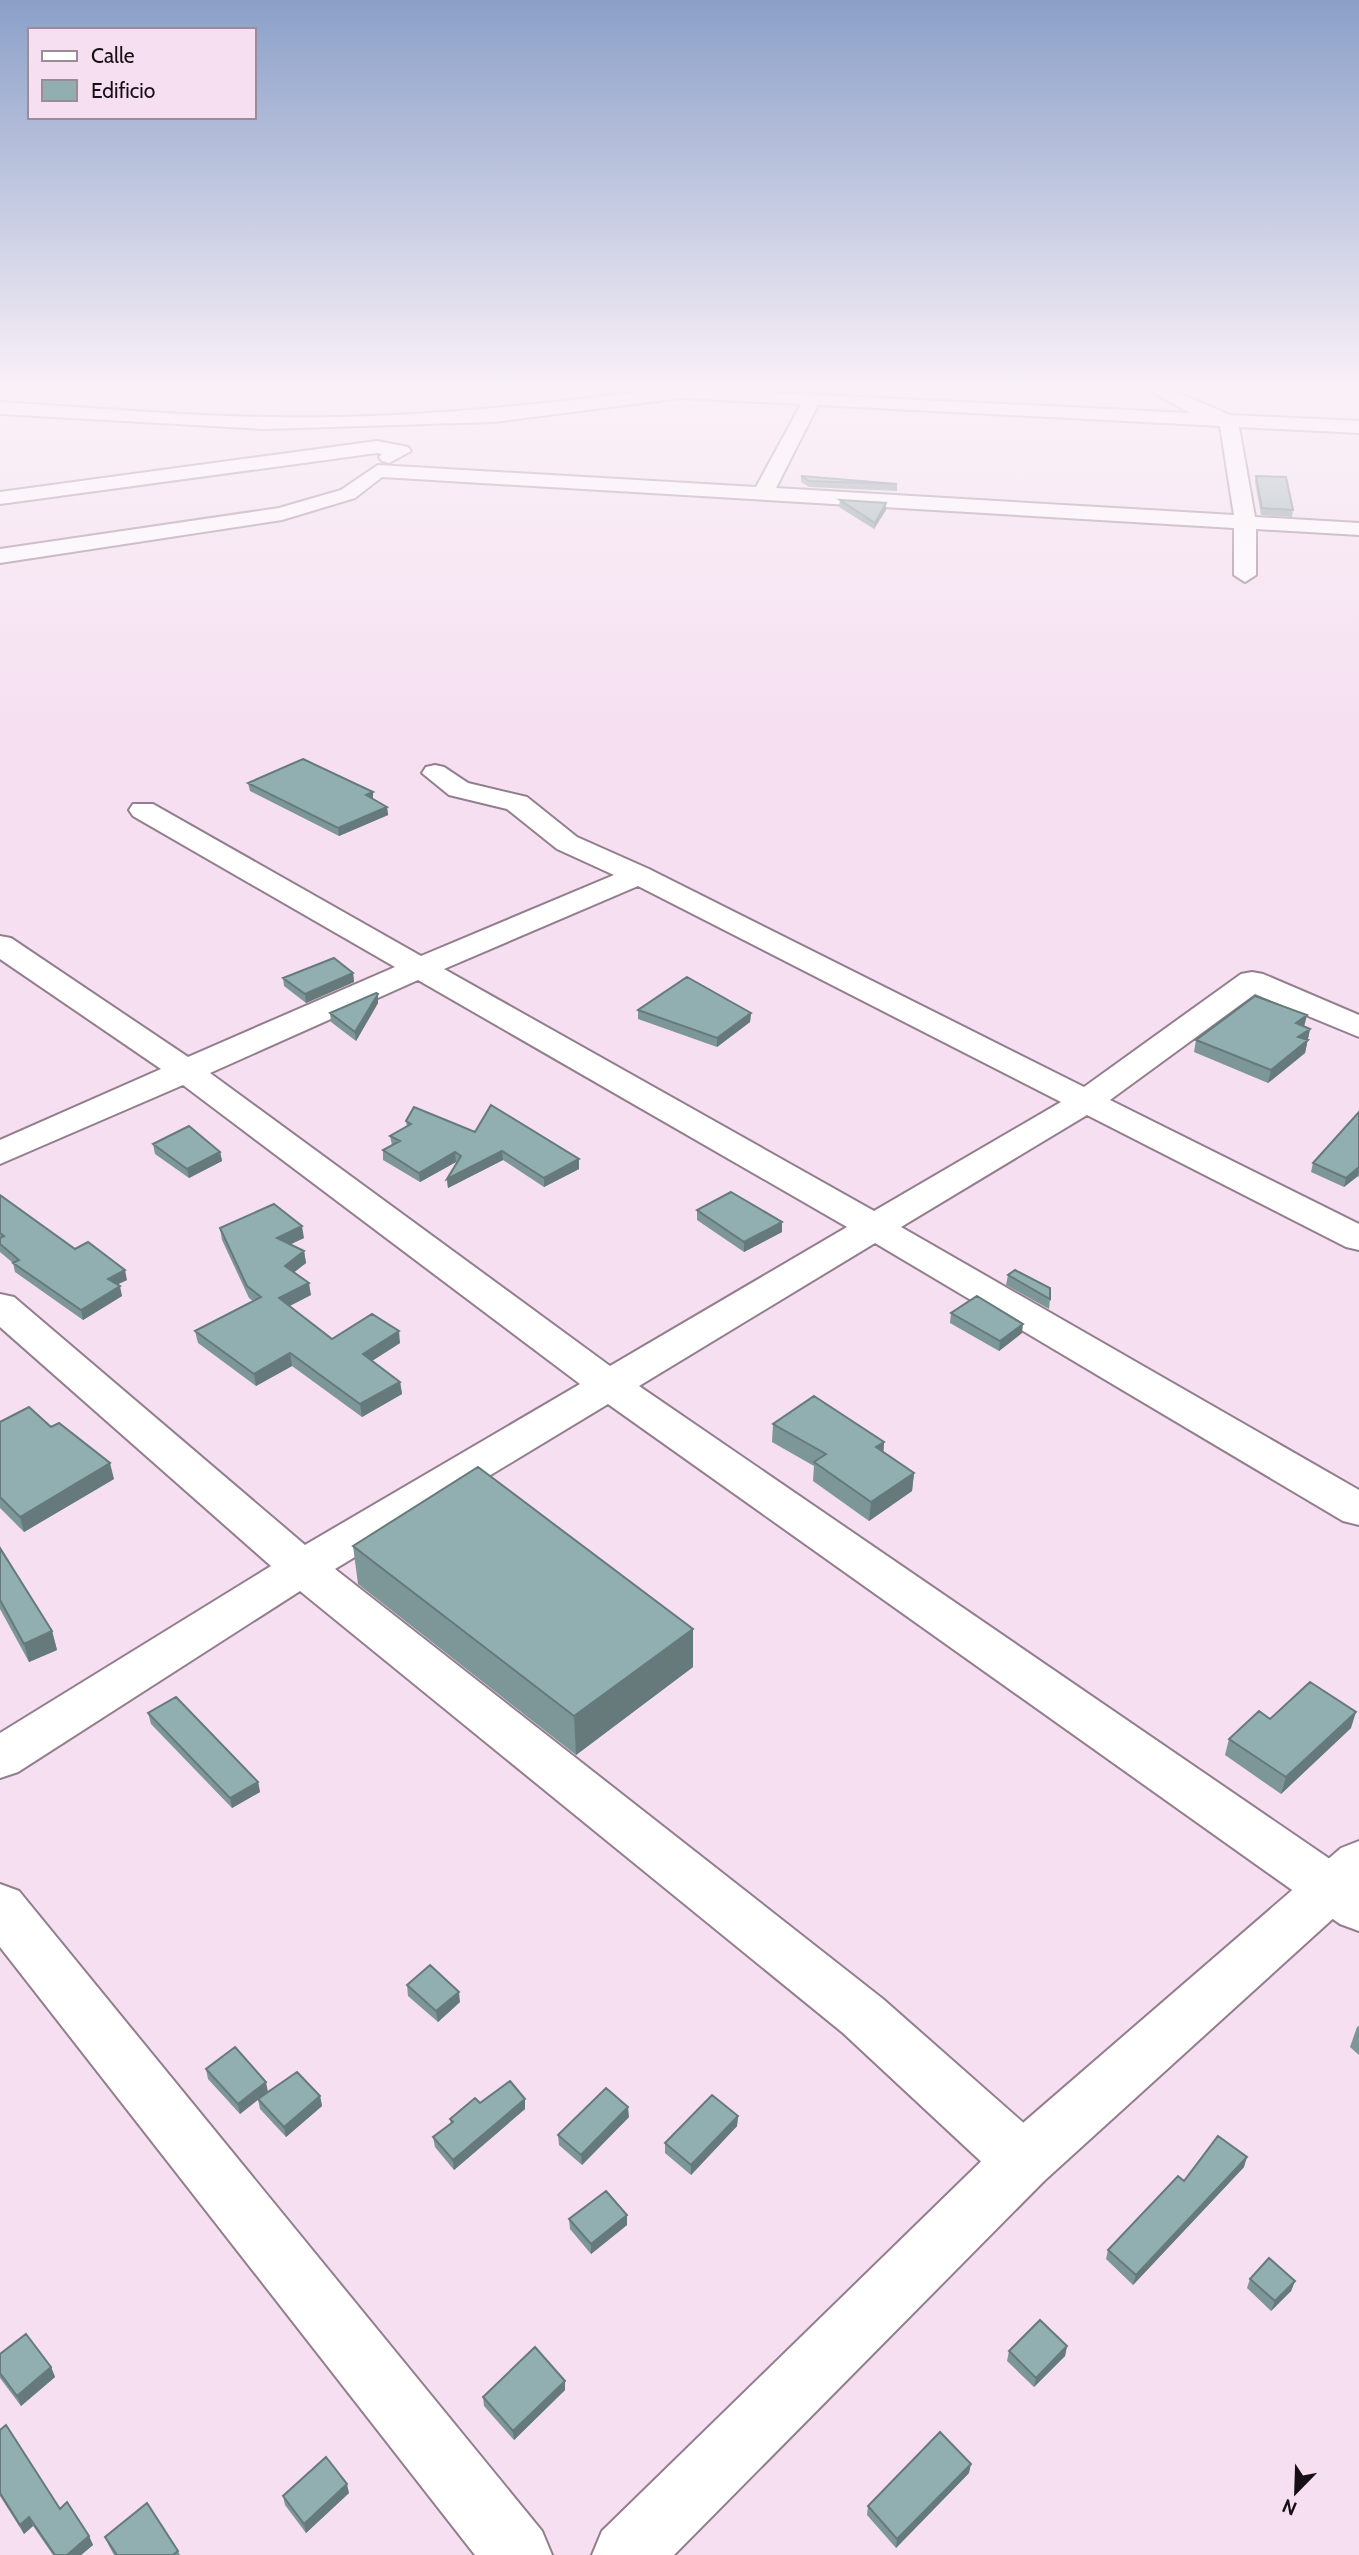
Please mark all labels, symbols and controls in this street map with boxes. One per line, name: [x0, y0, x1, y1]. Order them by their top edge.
legend: [28, 28, 256, 119]
text: Calle: [91, 43, 135, 68]
text: Edificio: [91, 78, 155, 103]
north arrow: [1261, 2457, 1331, 2527]
text: N: [1279, 2494, 1300, 2520]

